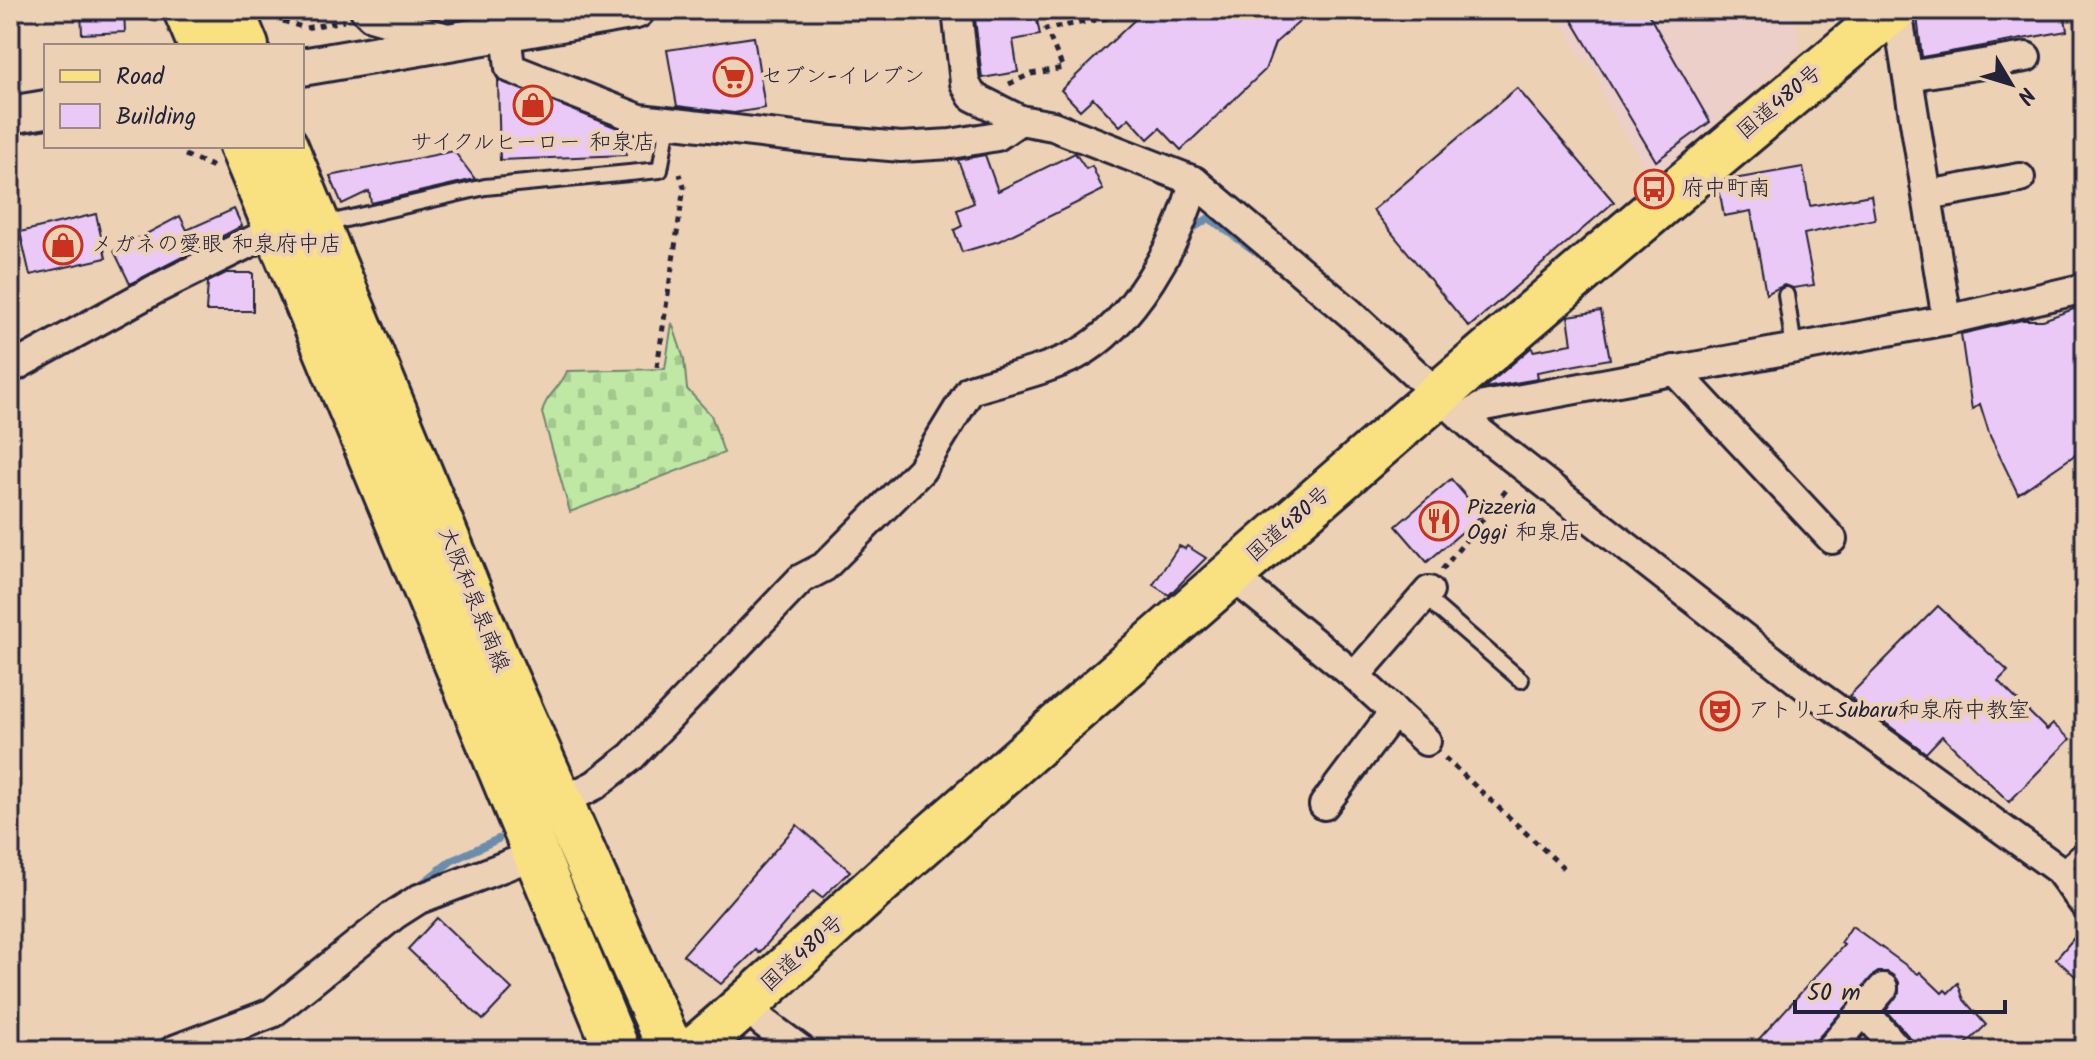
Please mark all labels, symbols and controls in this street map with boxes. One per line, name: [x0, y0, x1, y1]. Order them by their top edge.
legend: [44, 44, 304, 148]
north arrow: [1971, 44, 2051, 124]
supermarket icon: セブン-イレブン: [712, 56, 754, 98]
street label: 国道480号: [1730, 57, 1830, 149]
text: Road: [116, 58, 165, 97]
place label: セブン-イレブン: [761, 60, 925, 95]
text: N: [2007, 79, 2043, 111]
shop icon: サイクルヒーロー 和泉店: [512, 84, 554, 126]
text: Building: [116, 98, 196, 137]
place label: サイクルヒーロー 和泉店: [410, 126, 656, 161]
bus stop icon: 府中町南: [1633, 168, 1675, 210]
place label: 府中町南: [1682, 172, 1770, 207]
shop icon: メガネの愛眼 和泉府中店: [42, 224, 84, 266]
place label: メガネの愛眼 和泉府中店: [91, 228, 342, 263]
street label: 国道480号: [1239, 478, 1339, 572]
place label: Pizzeria Oggi 和泉店: [1467, 491, 1581, 551]
restaurant icon: Pizzeria Oggi 和泉店: [1418, 500, 1460, 542]
street label: 大阪和泉泉南線: [428, 522, 518, 678]
theatre icon: アトリエSubaru和泉府中教室: [1699, 690, 1741, 732]
place label: アトリエSubaru和泉府中教室: [1748, 694, 2030, 729]
street label: 国道480号: [753, 907, 853, 1001]
scale bar: [1795, 964, 2005, 1014]
text: 50 m: [1807, 974, 1861, 1013]

